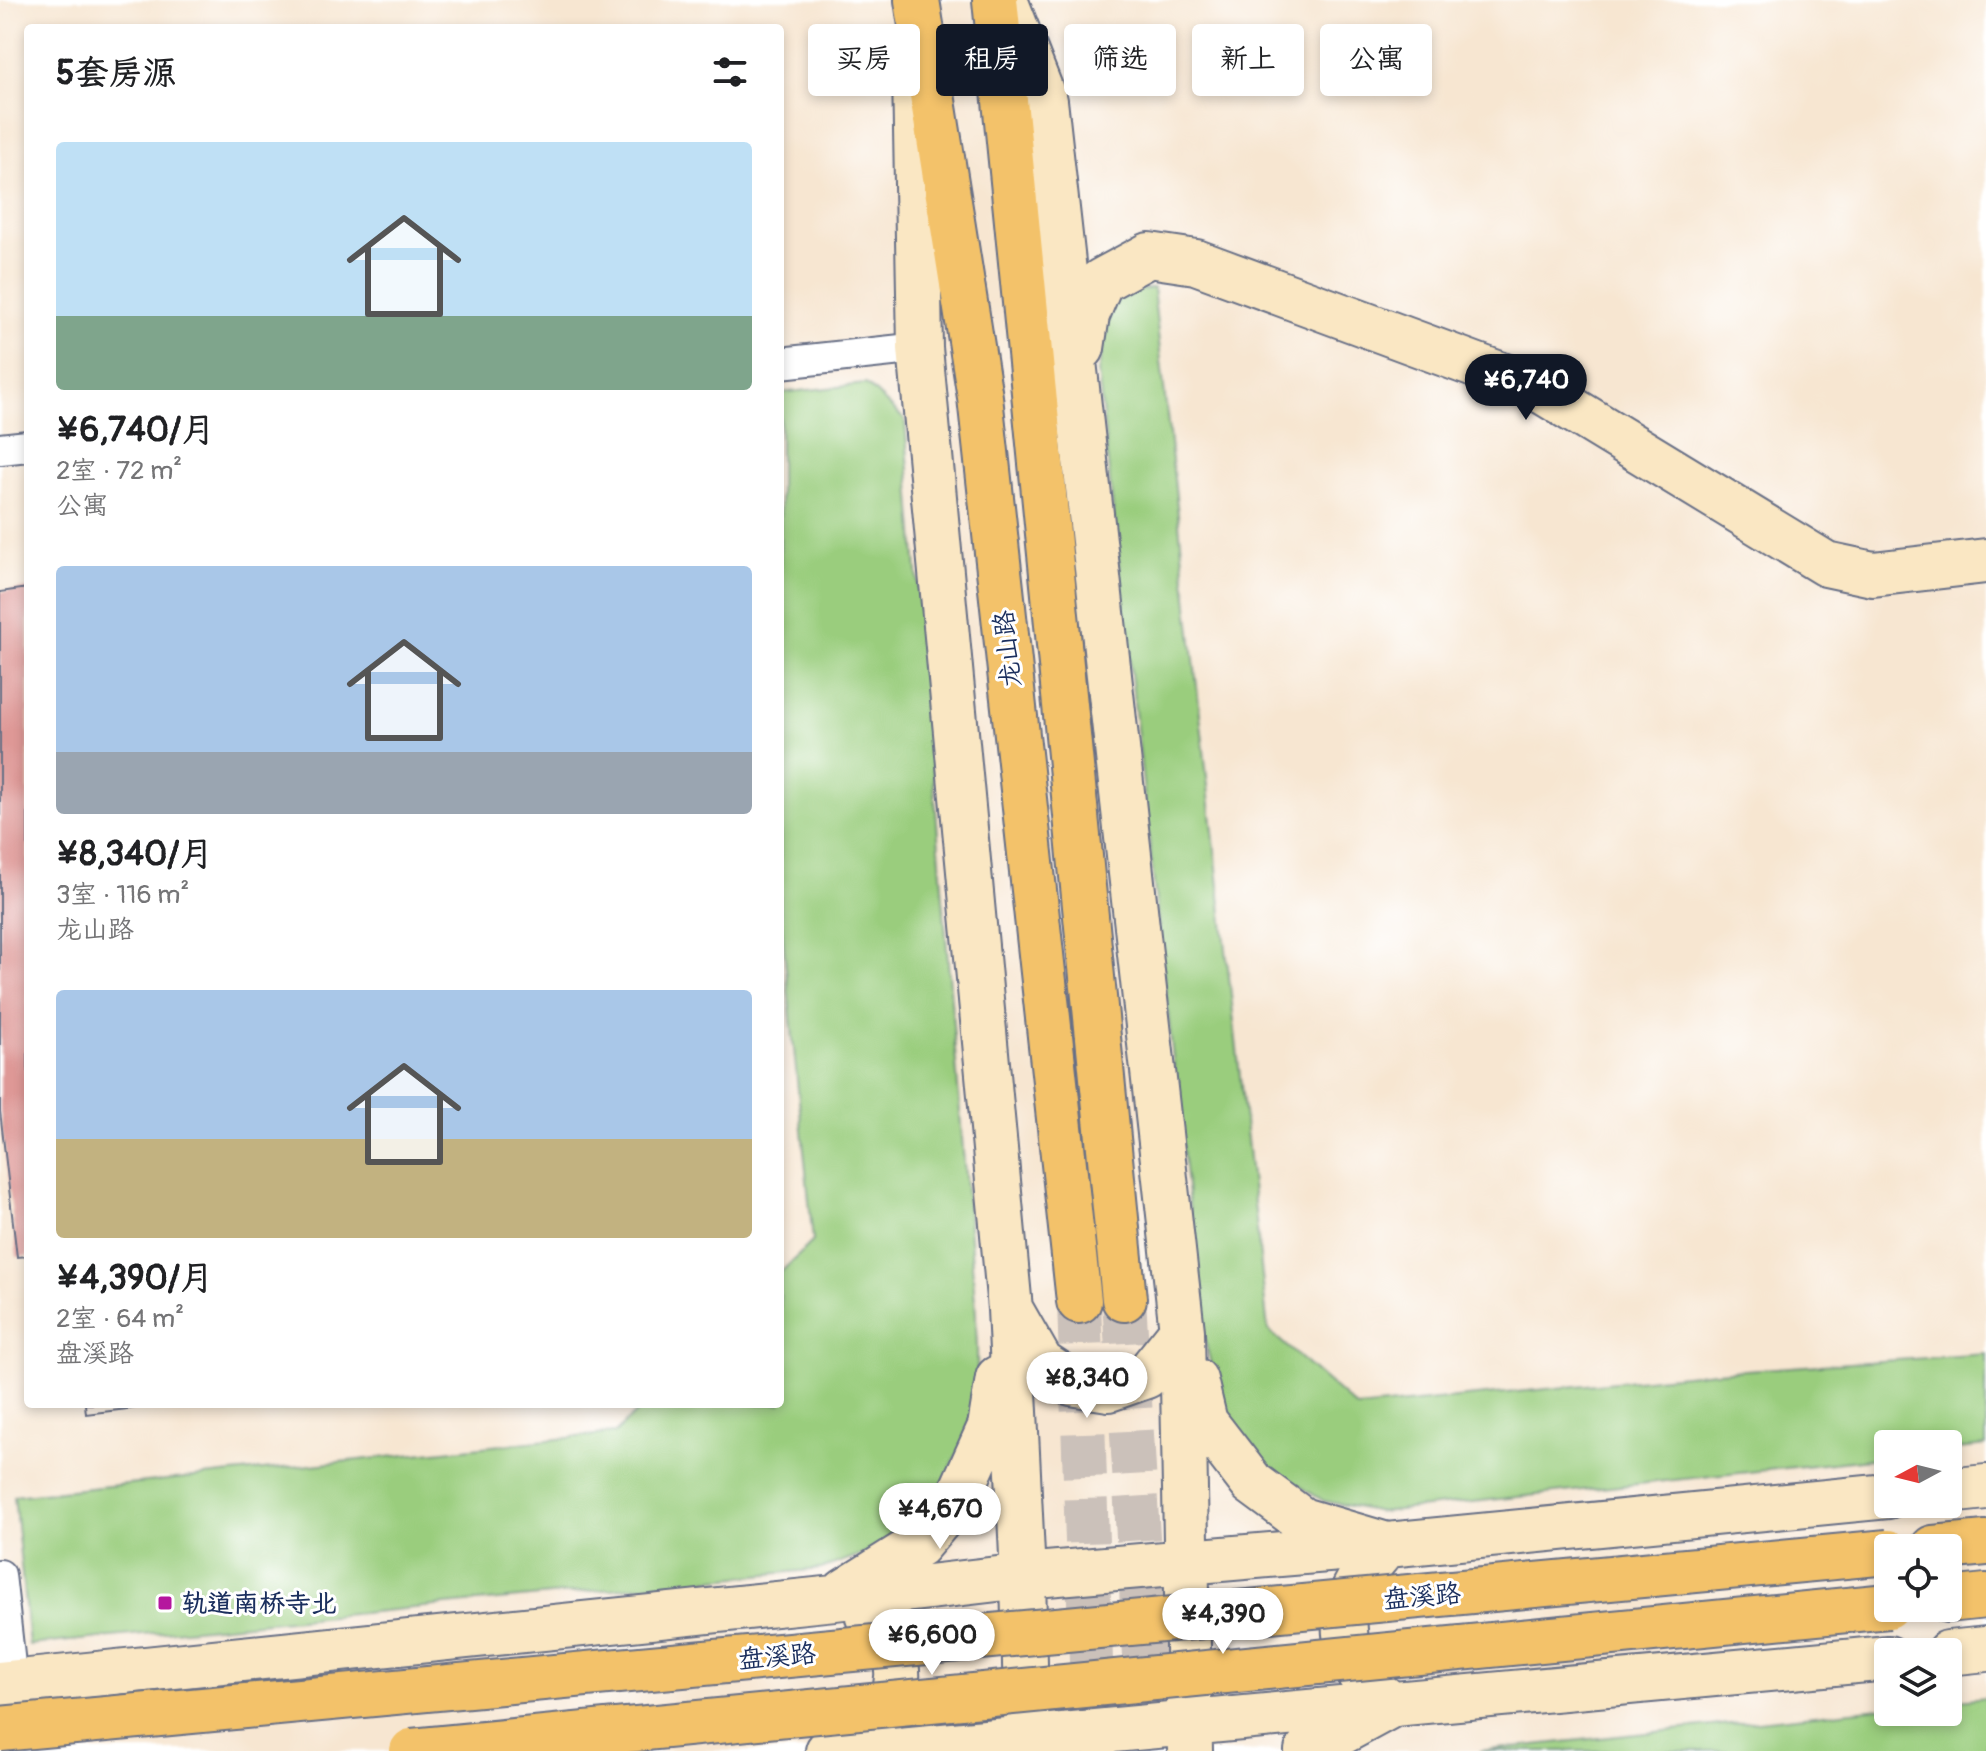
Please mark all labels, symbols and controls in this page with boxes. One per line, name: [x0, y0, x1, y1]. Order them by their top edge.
chip: 买房: [808, 24, 920, 96]
chip: 租房: [936, 24, 1048, 96]
chip: 筛选: [1064, 24, 1176, 96]
chip: 新上: [1192, 24, 1304, 96]
chip: 公寓: [1320, 24, 1432, 96]
icon: filters: [708, 50, 752, 94]
text: 5套房源: [56, 52, 176, 95]
icon: home: [332, 194, 476, 338]
pin: ¥6,740: [1461, 354, 1591, 422]
text: ¥6,740: [1483, 364, 1569, 396]
text: ¥6,740/月: [56, 409, 215, 452]
text: 2室 · 72 m²: [56, 455, 182, 487]
text: 公寓: [56, 490, 108, 522]
street label: 龙山路: [988, 608, 1028, 689]
icon: home: [332, 618, 476, 762]
text: ¥8,340/月: [56, 833, 214, 876]
text: 3室 · 116 m²: [56, 879, 189, 911]
text: 龙山路: [56, 914, 134, 946]
icon: home: [332, 1042, 476, 1186]
text: ¥4,390/月: [56, 1257, 214, 1300]
text: 2室 · 64 m²: [56, 1303, 184, 1335]
text: 盘溪路: [56, 1338, 134, 1370]
pin: ¥8,340: [1022, 1352, 1152, 1420]
text: ¥8,340: [1044, 1362, 1130, 1394]
north arrow: [1874, 1430, 1962, 1518]
map controls: [1874, 1430, 1962, 1726]
pin: ¥4,670: [875, 1483, 1005, 1551]
text: ¥4,670: [897, 1493, 983, 1525]
button: locate: [1874, 1534, 1962, 1622]
street label: 盘溪路: [1382, 1578, 1462, 1616]
place label: 轨道南桥寺北: [181, 1588, 337, 1620]
pin: ¥4,390: [1158, 1588, 1288, 1656]
marker: 轨道南桥寺北: [156, 1594, 174, 1612]
text: ¥4,390: [1180, 1598, 1266, 1630]
pin: ¥6,600: [867, 1609, 997, 1677]
text: ¥6,600: [887, 1619, 977, 1651]
street label: 盘溪路: [737, 1638, 817, 1676]
button: layers: [1874, 1638, 1962, 1726]

